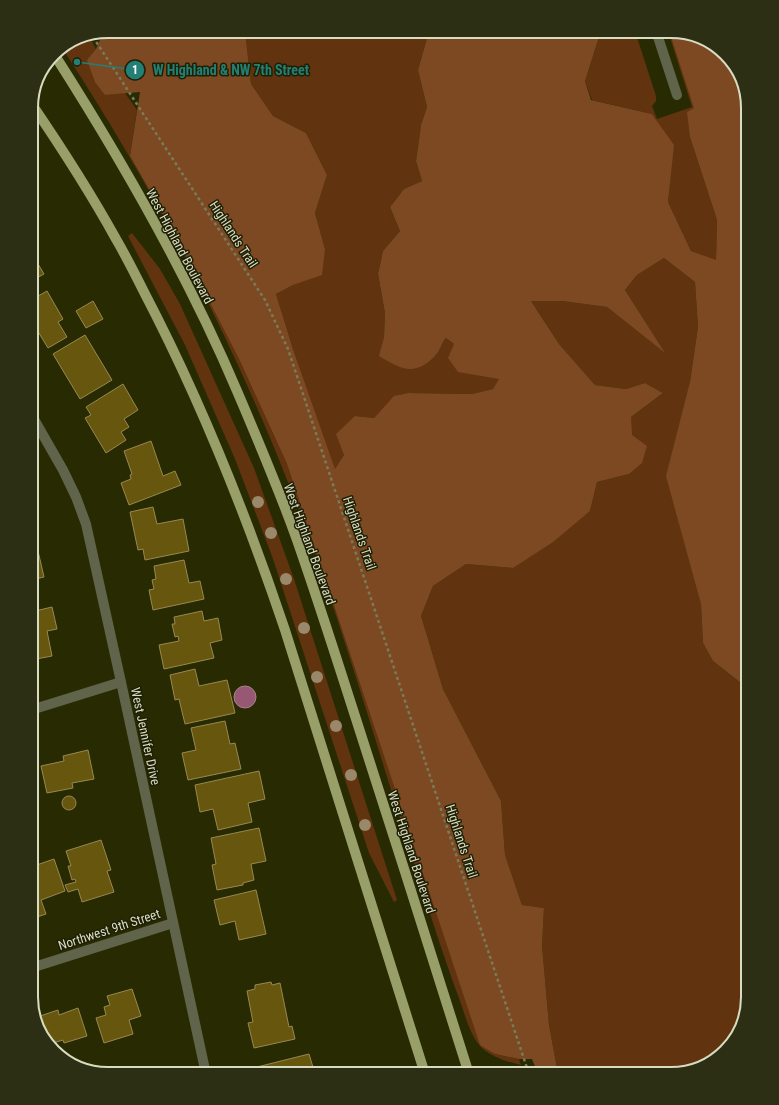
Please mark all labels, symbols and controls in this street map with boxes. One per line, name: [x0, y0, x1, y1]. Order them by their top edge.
callout: W Highland & NW 7th Street: [125, 57, 317, 83]
text: W Highland & NW 7th Street: [153, 62, 309, 78]
text: 1: [132, 63, 138, 77]
street label: West Highland Boulevard: [143, 186, 216, 306]
street label: Highlands Trail: [206, 198, 261, 270]
street label: West Highland Boulevard: [281, 481, 338, 607]
street label: Highlands Trail: [340, 495, 379, 572]
street label: West Jennifer Drive: [128, 686, 163, 786]
street label: West Highland Boulevard: [385, 789, 438, 915]
street label: Highlands Trail: [443, 802, 480, 880]
street label: Northwest 9th Street: [56, 906, 162, 953]

